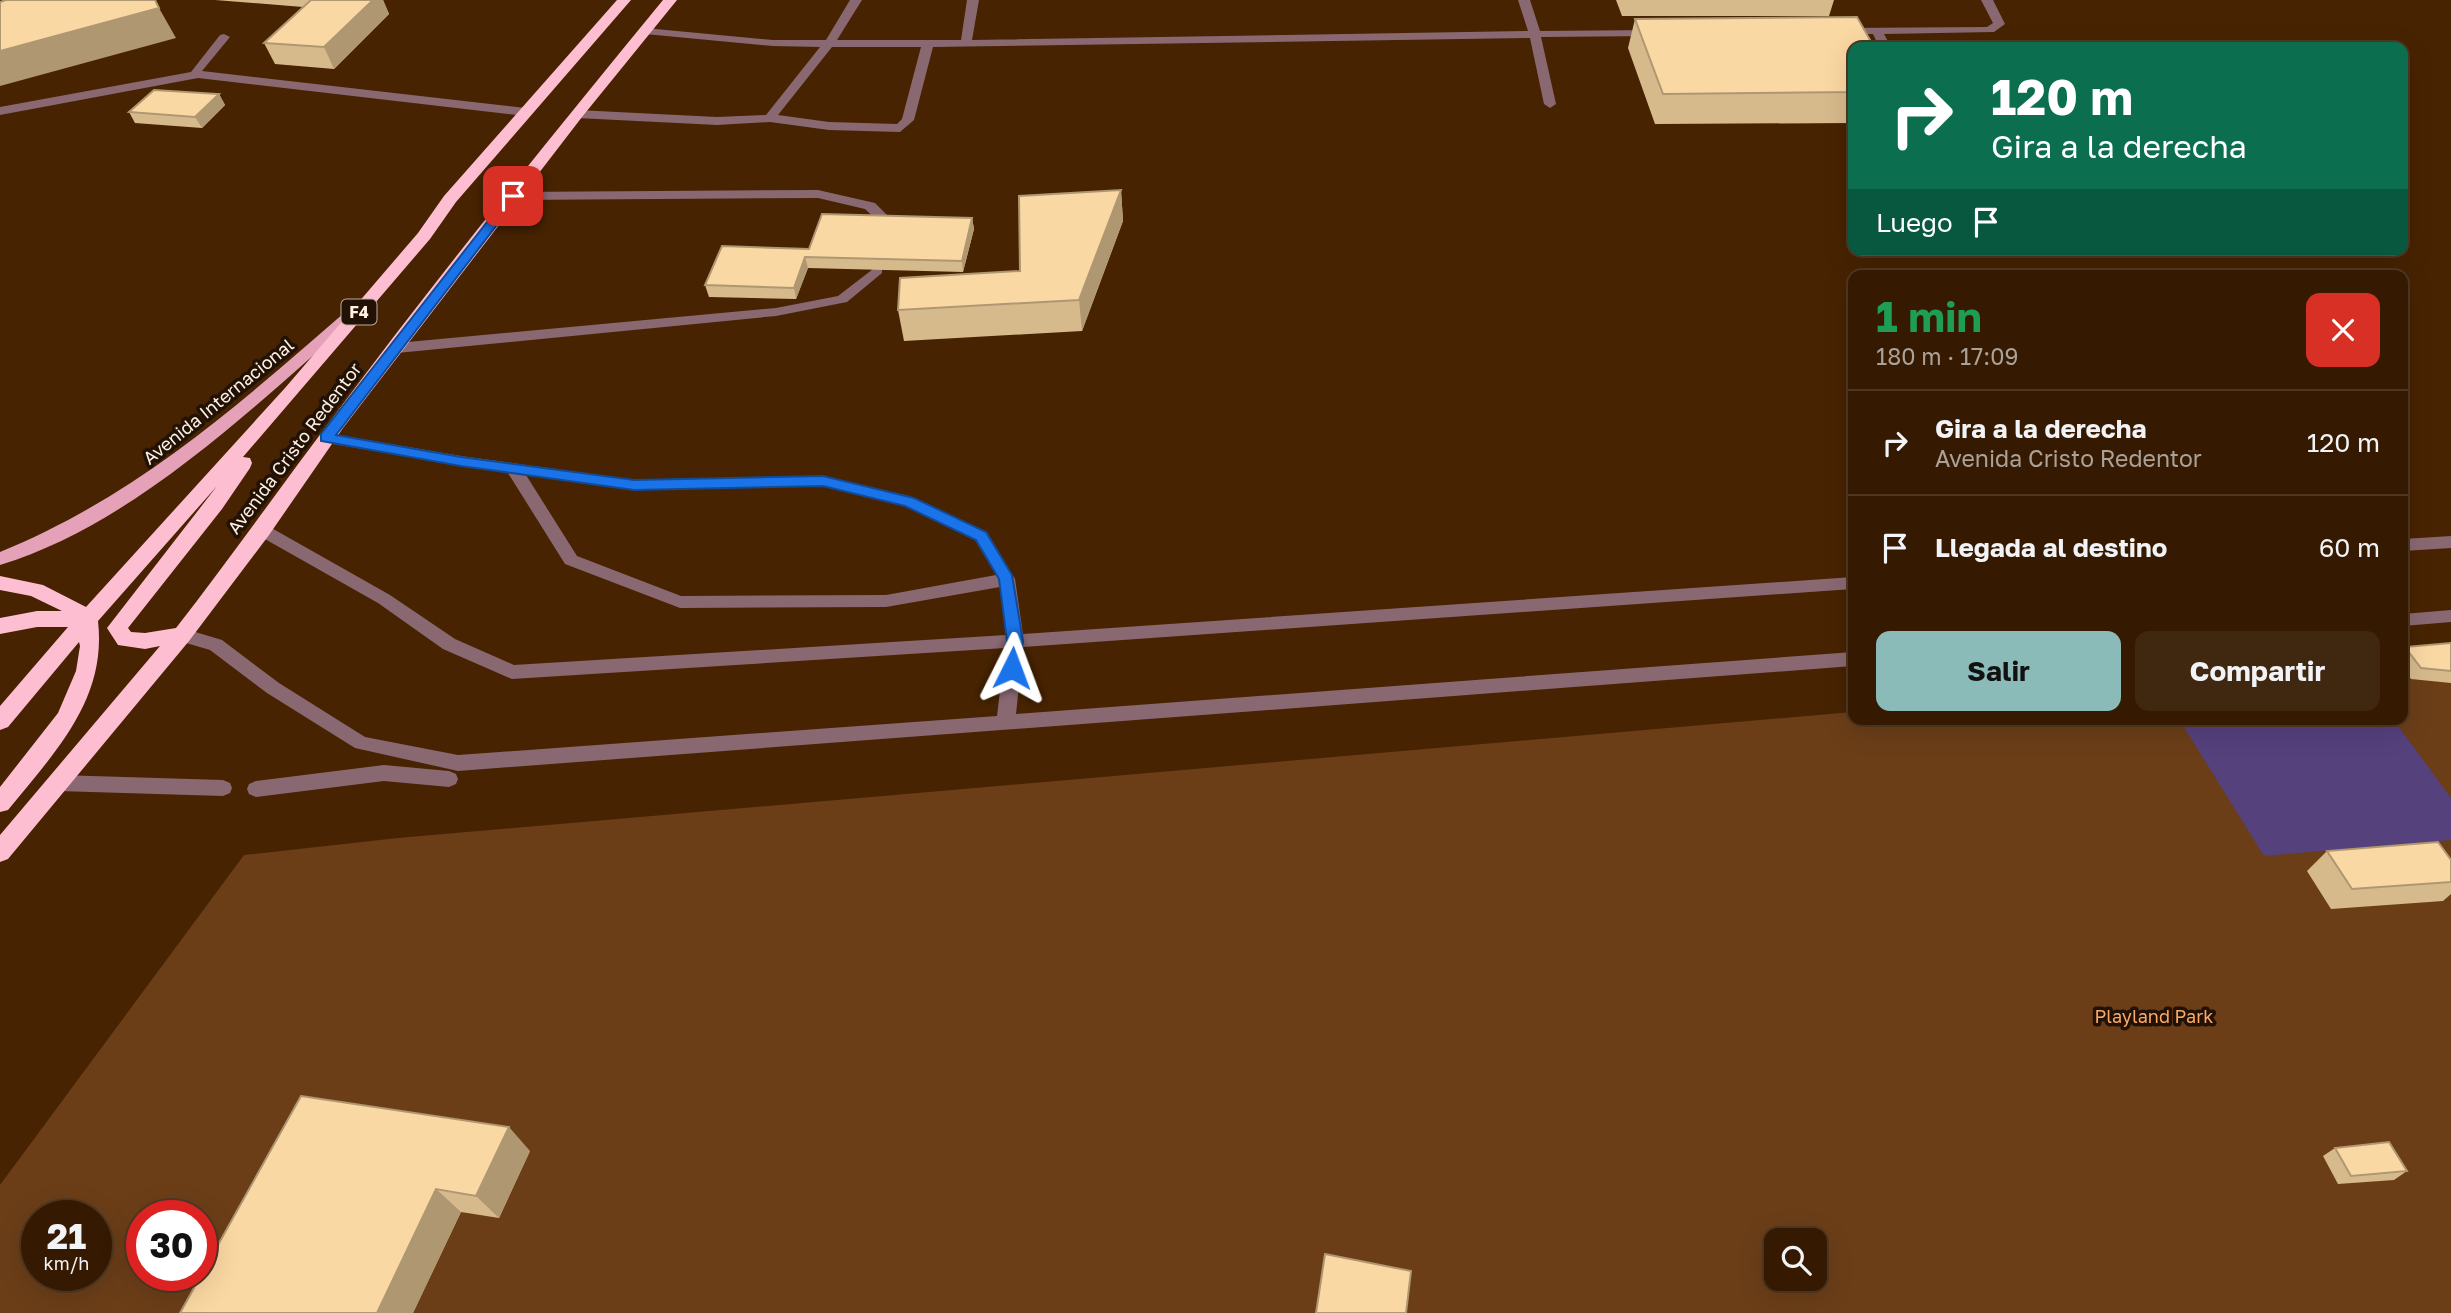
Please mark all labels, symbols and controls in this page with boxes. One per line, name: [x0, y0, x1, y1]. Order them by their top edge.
text: 120 m: [1991, 67, 2133, 126]
icon: right: [1876, 70, 1967, 161]
text: Gira a la derecha: [1991, 127, 2247, 165]
pin: [483, 166, 543, 226]
icon: arrive: [494, 177, 532, 215]
icon: arrive: [1967, 203, 2005, 241]
text: Luego: [1876, 207, 1953, 238]
text: 1 min: [1876, 291, 1982, 341]
button: close: [2306, 293, 2380, 367]
road number: F4: [342, 300, 376, 324]
street label: Avenida Internacional: [138, 333, 298, 469]
text: 180 m · 17:09: [1876, 342, 2018, 370]
street label: Avenida Cristo Redentor: [222, 358, 366, 538]
text: Gira a la derecha: [1935, 413, 2147, 444]
icon: right: [1876, 424, 1914, 462]
text: 120 m: [2307, 427, 2380, 458]
text: Avenida Cristo Redentor: [1935, 444, 2202, 472]
icon: arrive: [1876, 529, 1914, 567]
text: Llegada al destino: [1935, 532, 2167, 563]
text: 60 m: [2319, 532, 2380, 563]
position arrow: [975, 631, 1049, 705]
button: Salir: [1876, 631, 2121, 711]
button: Compartir: [2135, 631, 2380, 711]
park label: Playland Park: [2095, 1005, 2213, 1027]
speed limit sign: 30: [126, 1200, 217, 1291]
text: 21: [47, 1215, 86, 1257]
map controls: [1764, 1228, 1827, 1291]
button: search: [1764, 1228, 1827, 1291]
text: km/h: [44, 1252, 89, 1274]

